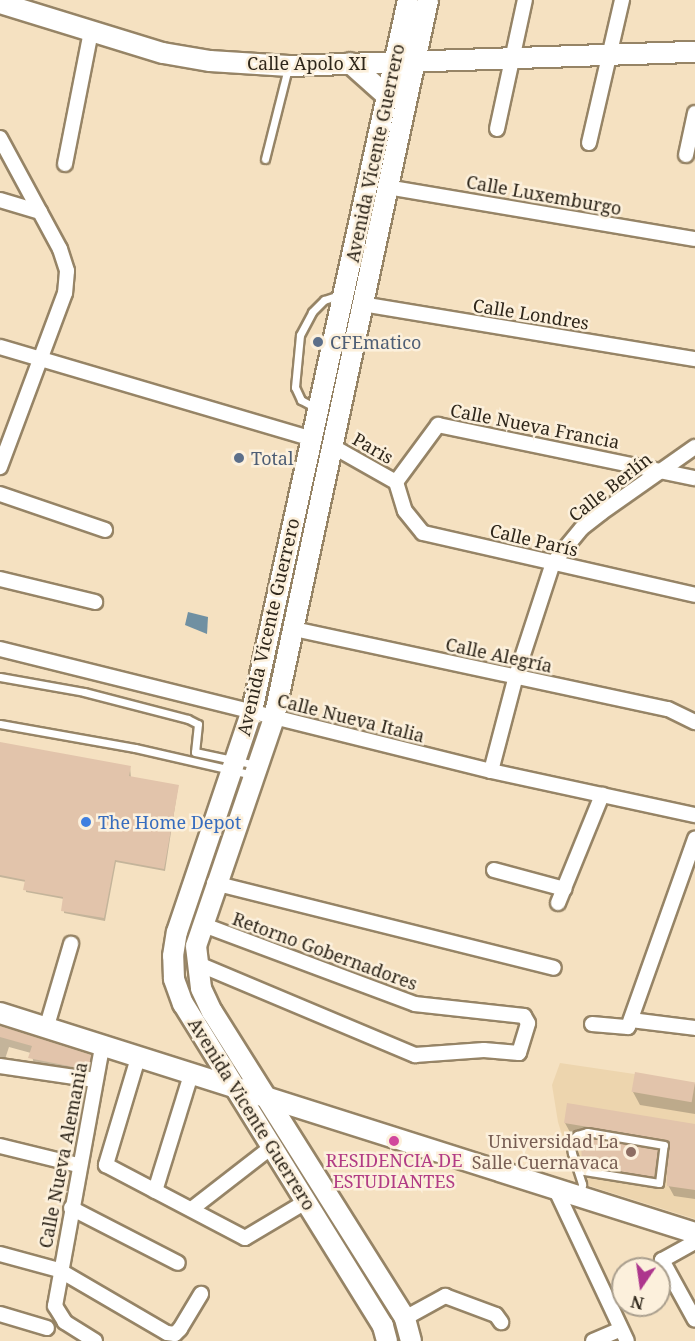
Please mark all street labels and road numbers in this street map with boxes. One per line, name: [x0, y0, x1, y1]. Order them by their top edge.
street label: Avenida Vicente Guerrero: [341, 42, 409, 264]
street label: Calle Apolo XI: [247, 52, 367, 74]
street label: Calle Luxemburgo: [465, 171, 623, 219]
street label: Calle Londres: [471, 294, 591, 334]
street label: Calle Nueva Francia: [449, 399, 621, 453]
street label: Paris: [349, 428, 397, 468]
street label: Calle Berlín: [564, 448, 656, 526]
street label: Avenida Vicente Guerrero: [232, 516, 304, 738]
street label: Calle París: [488, 519, 580, 561]
street label: Calle Alegría: [444, 633, 554, 677]
street label: Calle Nueva Italia: [275, 689, 427, 747]
street label: Retorno Gobernadores: [230, 907, 420, 995]
street label: Avenida Vicente Guerrero: [184, 1014, 320, 1214]
street label: Calle Nueva Alemania: [34, 1060, 92, 1250]

